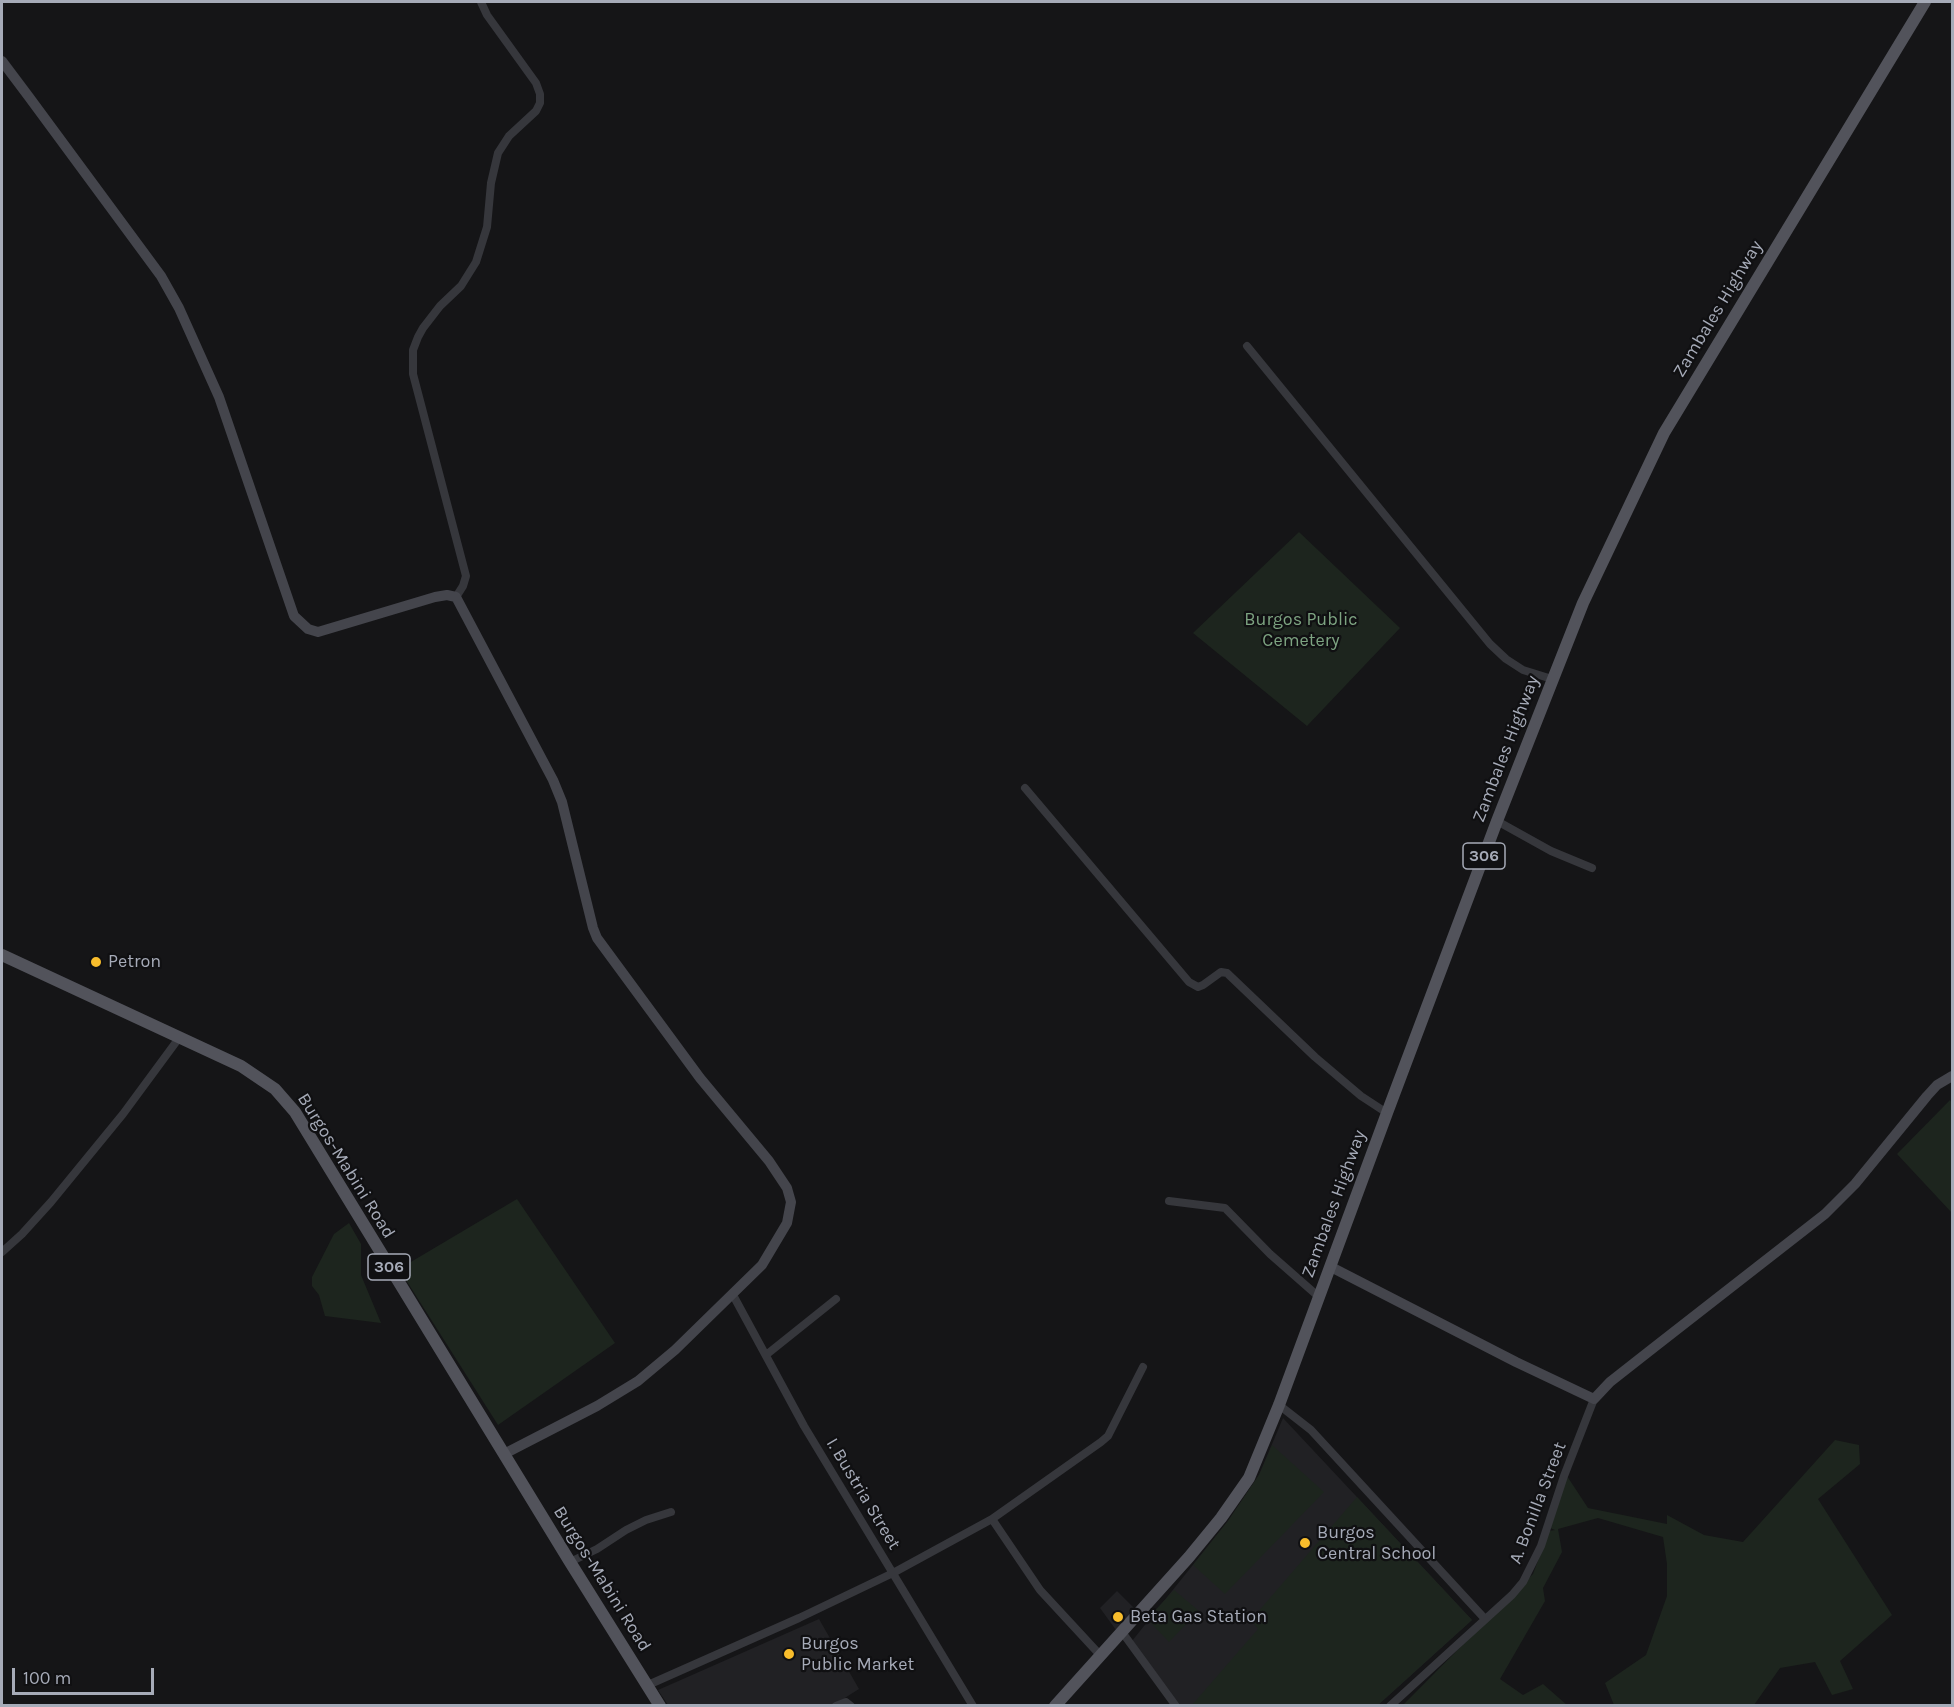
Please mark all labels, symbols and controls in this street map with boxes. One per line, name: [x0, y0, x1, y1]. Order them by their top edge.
street label: Zambales Highway: [1669, 237, 1767, 381]
park label: Burgos Public Cemetery: [1244, 609, 1358, 652]
street label: Zambales Highway: [1468, 672, 1544, 826]
road number: 306: [1463, 843, 1505, 869]
place label: Petron: [108, 951, 161, 973]
marker: Petron: [89, 955, 103, 969]
street label: Burgos-Mabini Road: [293, 1089, 399, 1243]
street label: Zambales Highway: [1297, 1127, 1371, 1281]
road number: 306: [368, 1254, 410, 1280]
street label: I. Bustria Street: [821, 1434, 905, 1554]
street label: A. Bonilla Street: [1505, 1439, 1571, 1567]
street label: Burgos-Mabini Road: [549, 1502, 655, 1656]
place label: Burgos Central School: [1317, 1522, 1436, 1564]
marker: Burgos Central School: [1298, 1536, 1312, 1550]
place label: Beta Gas Station: [1130, 1606, 1267, 1628]
marker: Beta Gas Station: [1111, 1610, 1125, 1624]
place label: Burgos Public Market: [801, 1633, 914, 1676]
marker: Burgos Public Market: [782, 1647, 796, 1661]
scale bar: [15, 1656, 158, 1694]
text: 100 m: [23, 1667, 71, 1689]

